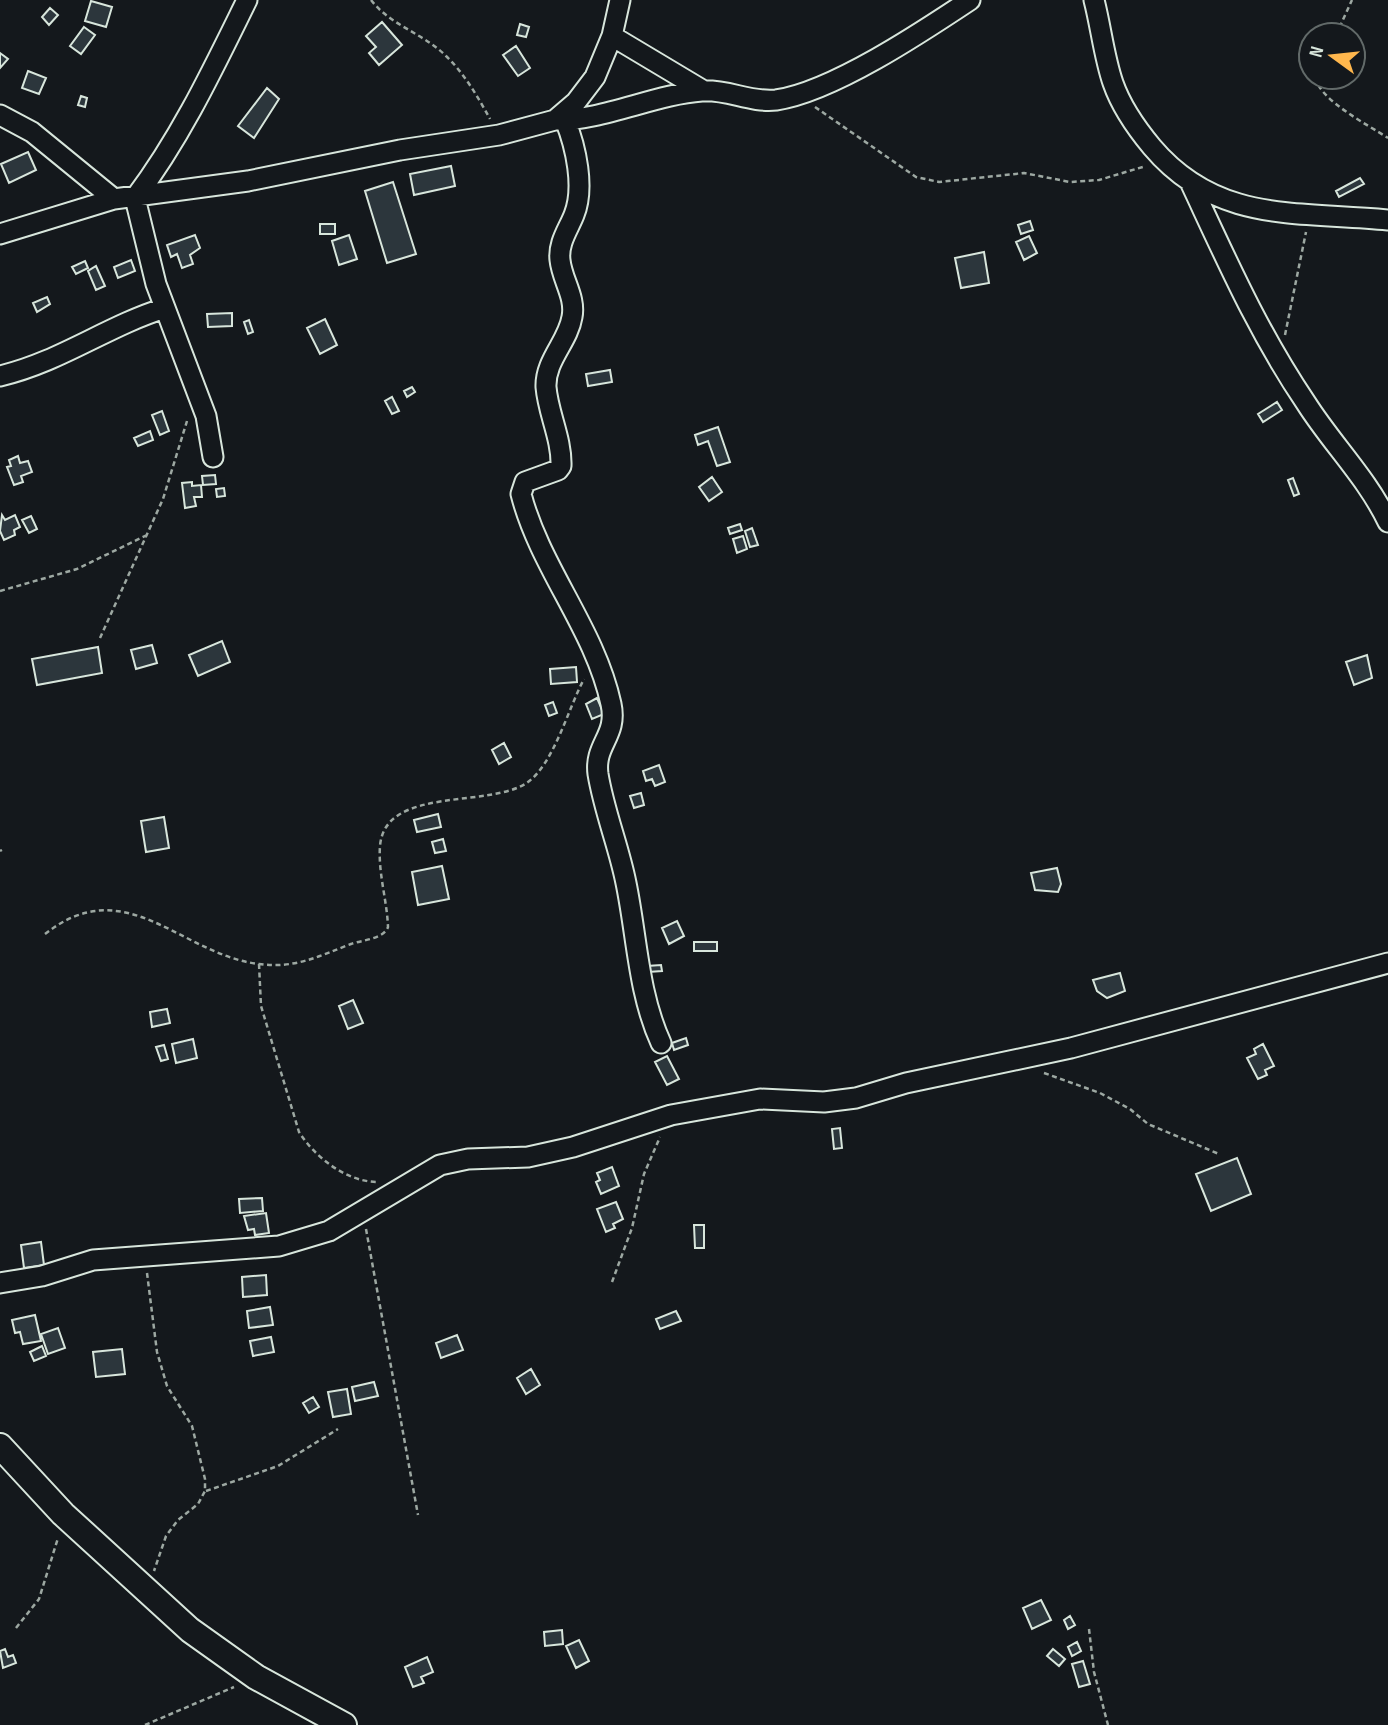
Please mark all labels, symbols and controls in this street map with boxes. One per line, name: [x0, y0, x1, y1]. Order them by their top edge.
north arrow: [1297, 21, 1367, 91]
text: N: [1305, 44, 1329, 60]

